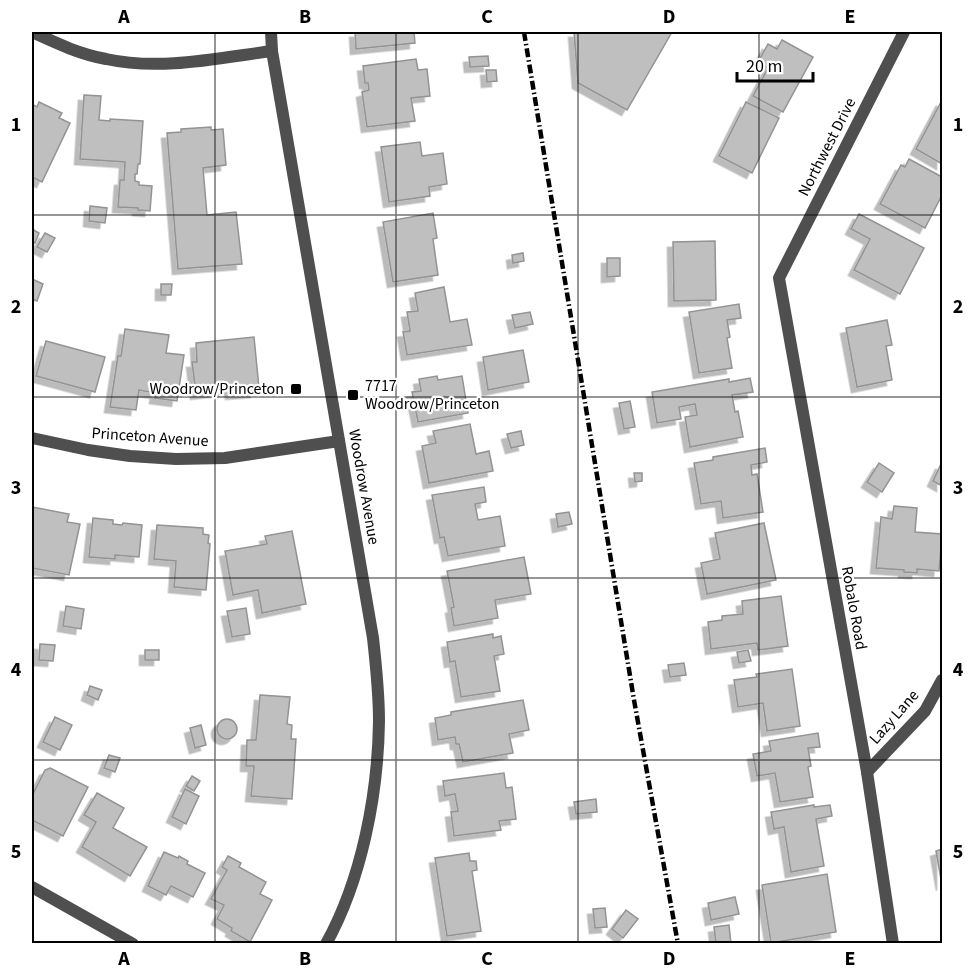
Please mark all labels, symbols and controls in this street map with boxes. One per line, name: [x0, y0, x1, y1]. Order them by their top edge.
text: A: [117, 3, 130, 31]
text: B: [299, 3, 311, 31]
text: C: [481, 3, 493, 31]
text: D: [663, 3, 675, 31]
text: E: [845, 3, 855, 31]
scale bar: [737, 45, 814, 83]
text: 20 m: [746, 54, 782, 79]
street label: Northwest Drive: [793, 94, 861, 200]
text: 1: [11, 111, 21, 139]
text: 1: [953, 111, 963, 139]
text: 2: [11, 293, 21, 321]
text: 2: [953, 293, 963, 321]
place label: 7717 Woodrow/Princeton: [365, 375, 499, 415]
place label: Woodrow/Princeton: [150, 378, 284, 400]
marker: Woodrow/Princeton: [289, 382, 303, 396]
marker: 7717 Woodrow/Princeton: [346, 388, 360, 402]
street label: Princeton Avenue: [91, 422, 209, 452]
street label: Woodrow Avenue: [343, 428, 385, 546]
text: 3: [11, 474, 21, 502]
text: 3: [953, 474, 963, 502]
street label: Robalo Road: [836, 564, 872, 652]
text: 4: [11, 656, 22, 684]
text: 4: [953, 656, 964, 684]
street label: Lazy Lane: [864, 685, 924, 749]
text: 5: [11, 838, 21, 866]
text: 5: [953, 838, 963, 866]
text: A: [117, 945, 130, 973]
text: B: [299, 945, 311, 973]
text: C: [481, 945, 493, 973]
text: D: [663, 945, 675, 973]
text: E: [845, 945, 855, 973]

